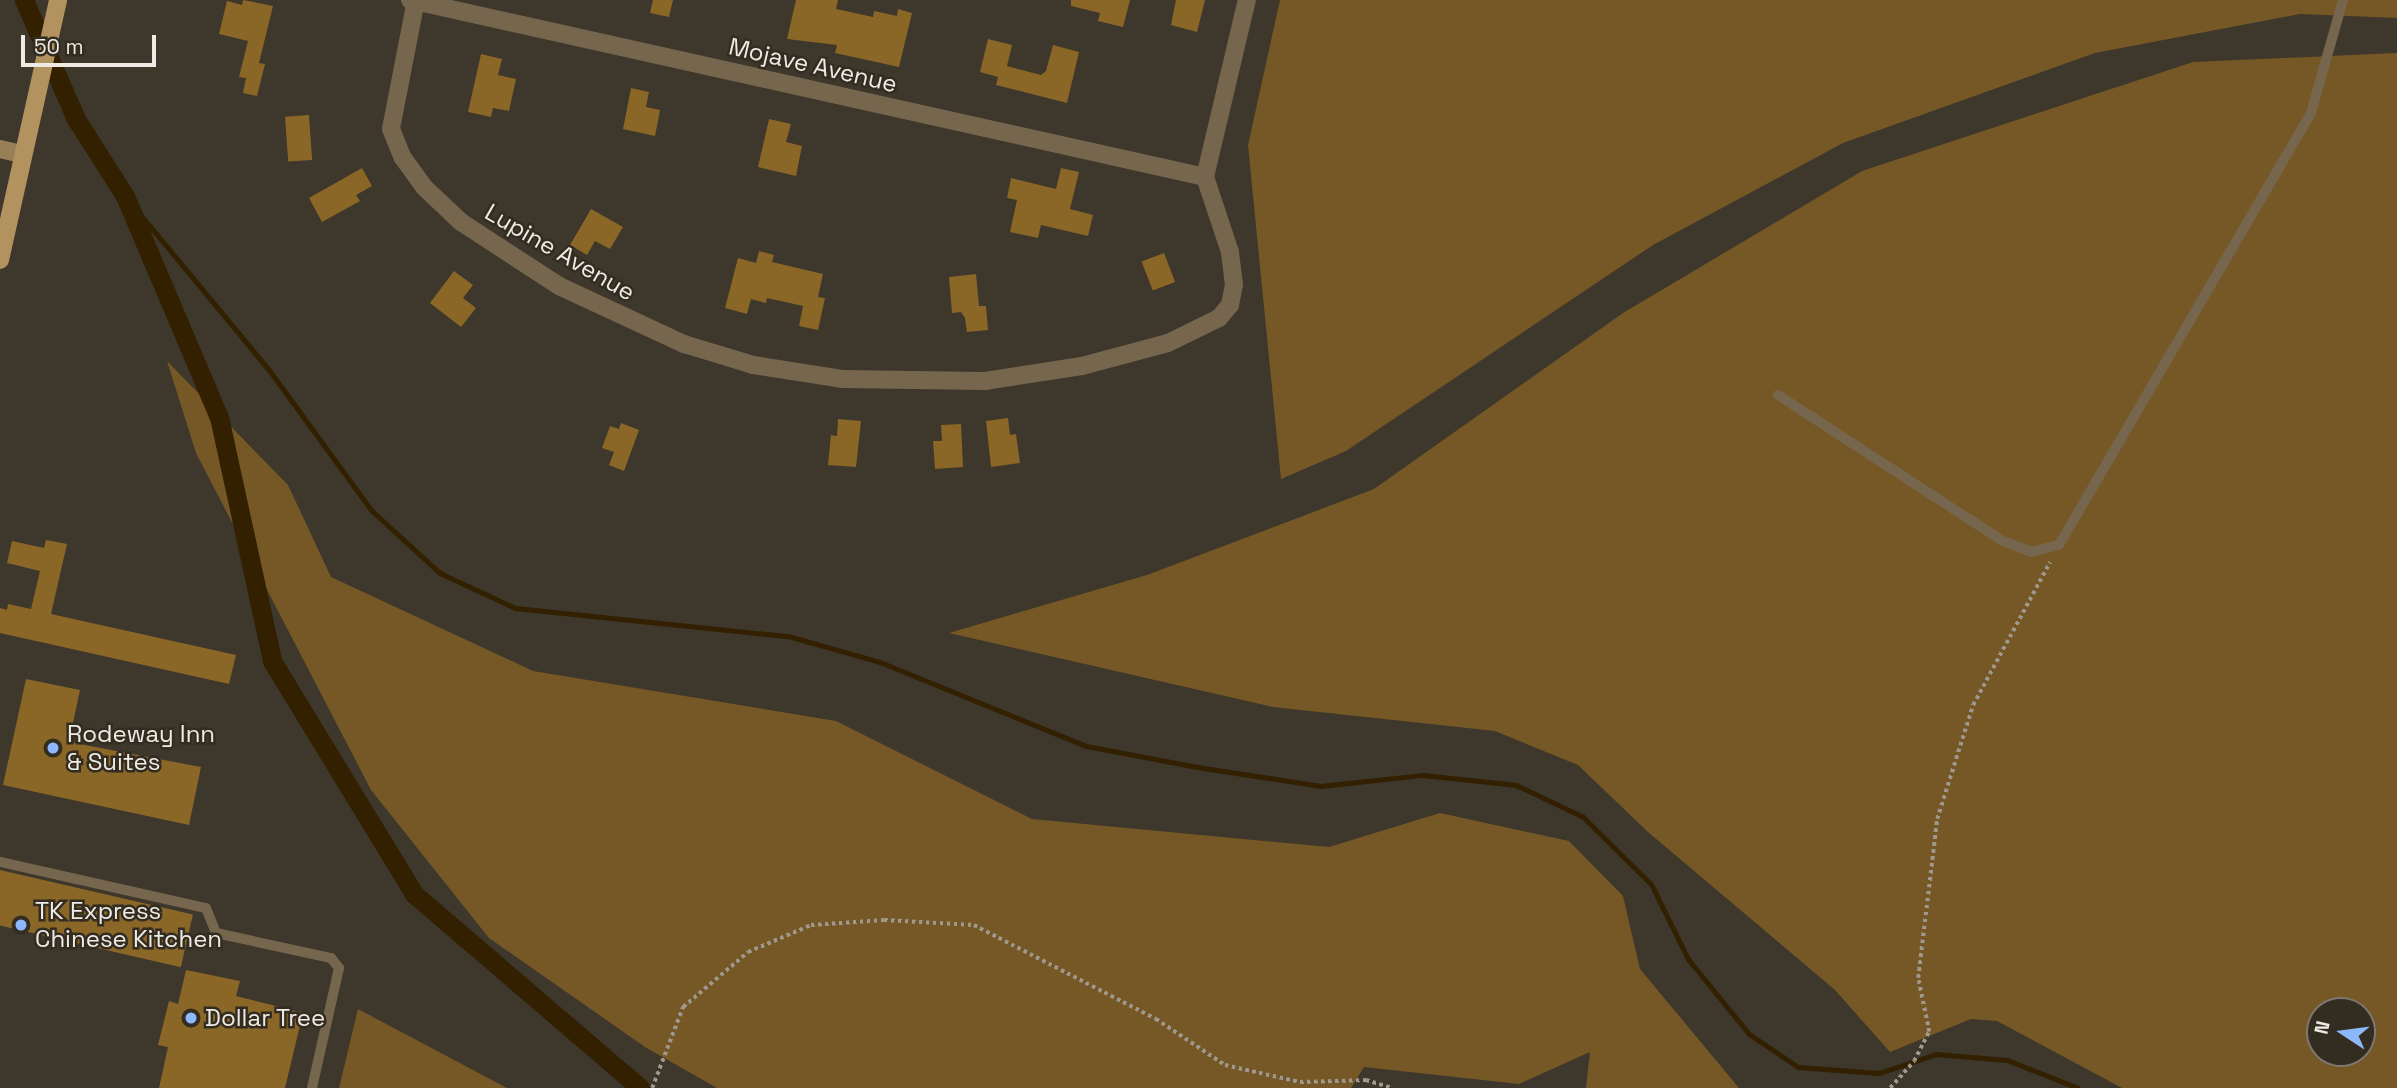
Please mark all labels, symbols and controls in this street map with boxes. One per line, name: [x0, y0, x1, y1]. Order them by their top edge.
scale bar: [24, 21, 159, 65]
street label: Mojave Avenue: [726, 32, 900, 98]
text: 50 m: [34, 33, 84, 60]
street label: Lupine Avenue: [480, 197, 640, 307]
place label: Rodeway Inn & Suites: [67, 720, 215, 776]
marker: Rodeway Inn & Suites: [45, 740, 61, 756]
place label: TK Express Chinese Kitchen: [35, 897, 222, 953]
marker: TK Express Chinese Kitchen: [13, 917, 29, 933]
north arrow: [2306, 997, 2376, 1067]
place label: Dollar Tree: [205, 1004, 326, 1032]
marker: Dollar Tree: [183, 1010, 199, 1026]
text: N: [2308, 1019, 2336, 1037]

